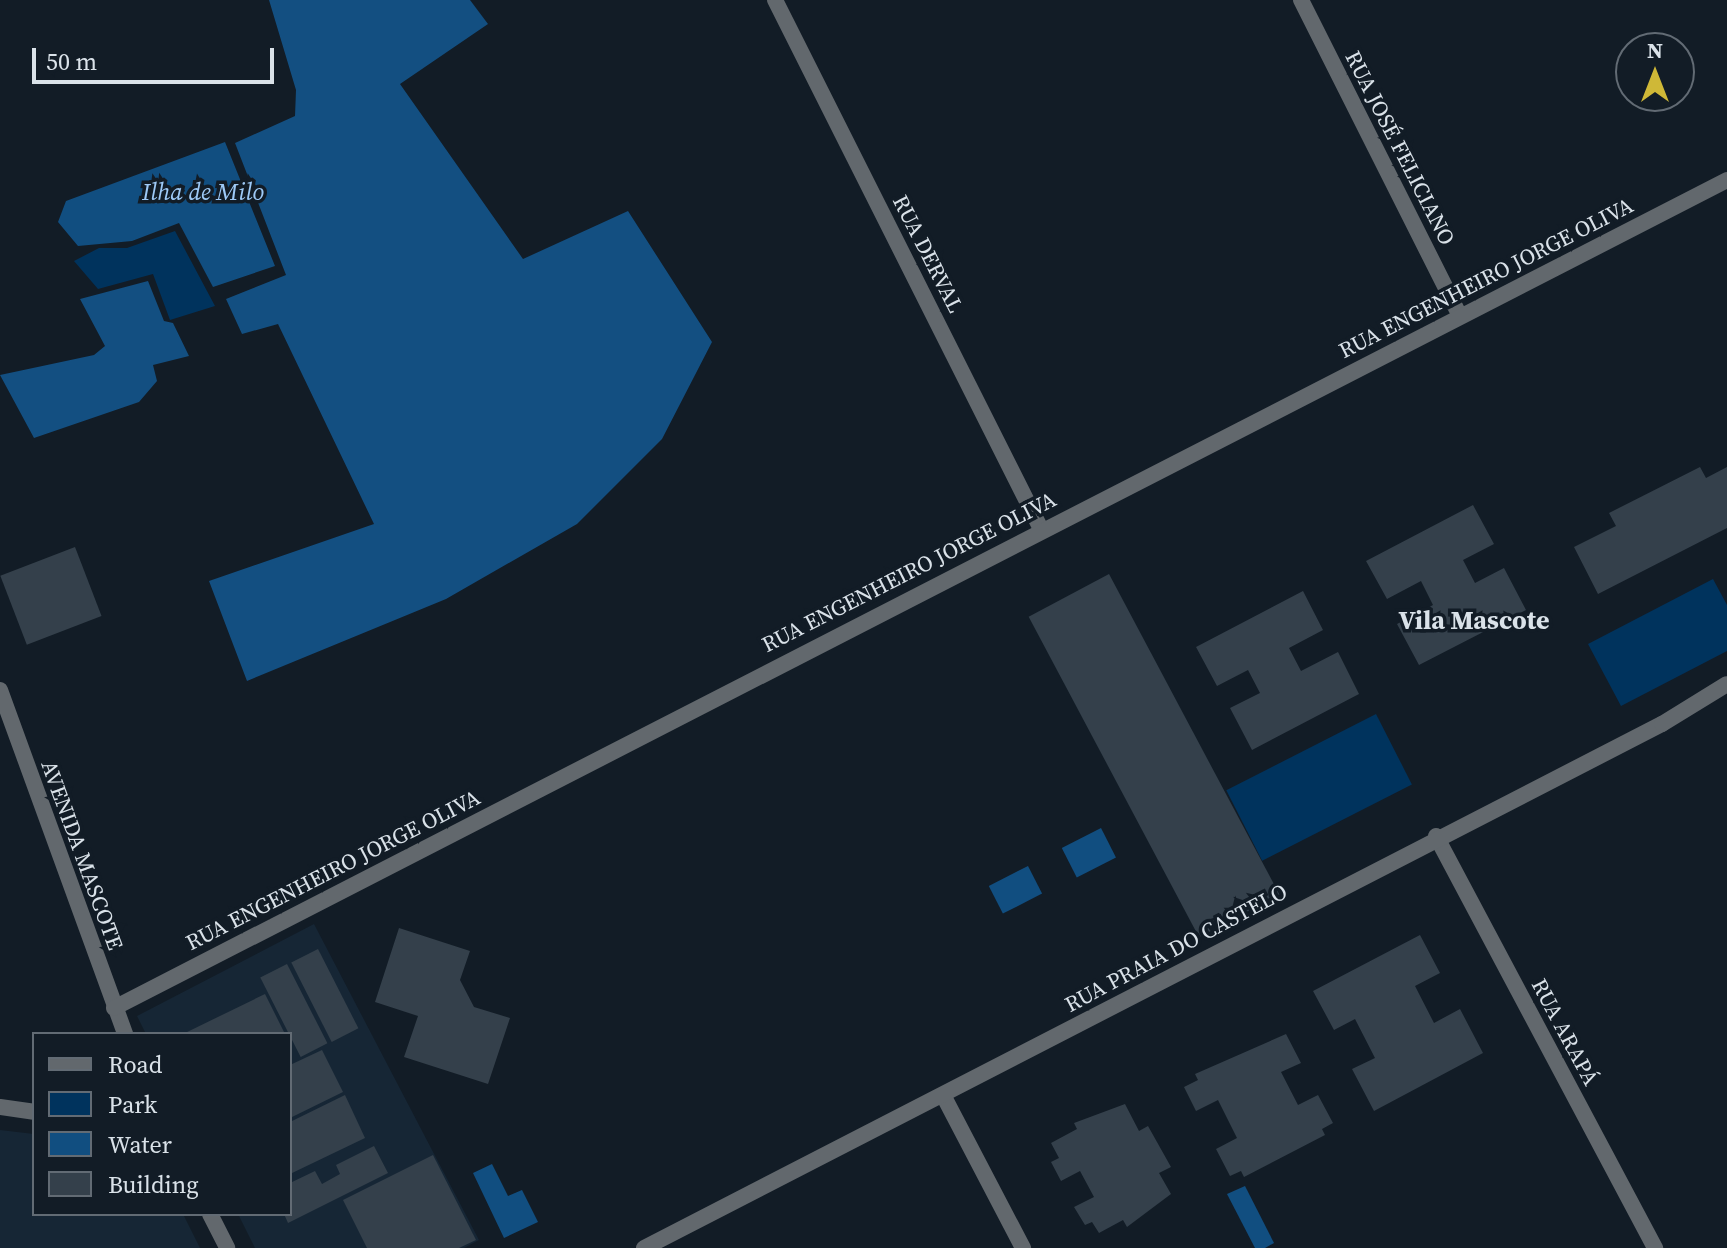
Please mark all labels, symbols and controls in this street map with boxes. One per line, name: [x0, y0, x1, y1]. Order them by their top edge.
scale bar: [36, 32, 278, 82]
north arrow: [1615, 32, 1695, 112]
text: N: [1647, 35, 1663, 65]
text: 50 m: [46, 45, 97, 78]
street label: RUA JOSÉ FELICIANO: [1340, 46, 1460, 250]
water label: Ilha de Milo: [142, 178, 264, 206]
street label: RUA DERVAL: [887, 191, 969, 317]
street label: RUA ENGENHEIRO JORGE OLIVA: [1334, 192, 1638, 364]
street label: RUA ENGENHEIRO JORGE OLIVA: [757, 486, 1061, 658]
district label: Vila Mascote: [1399, 605, 1549, 637]
street label: AVENIDA MASCOTE: [35, 757, 129, 953]
street label: RUA ENGENHEIRO JORGE OLIVA: [181, 784, 485, 956]
street label: RUA PRAIA DO CASTELO: [1060, 878, 1292, 1018]
street label: RUA ARAPÁ: [1526, 974, 1604, 1090]
legend: [32, 1032, 292, 1216]
text: Road: [108, 1048, 162, 1081]
text: Park: [108, 1088, 157, 1121]
text: Water: [108, 1128, 172, 1161]
text: Building: [108, 1168, 199, 1201]

